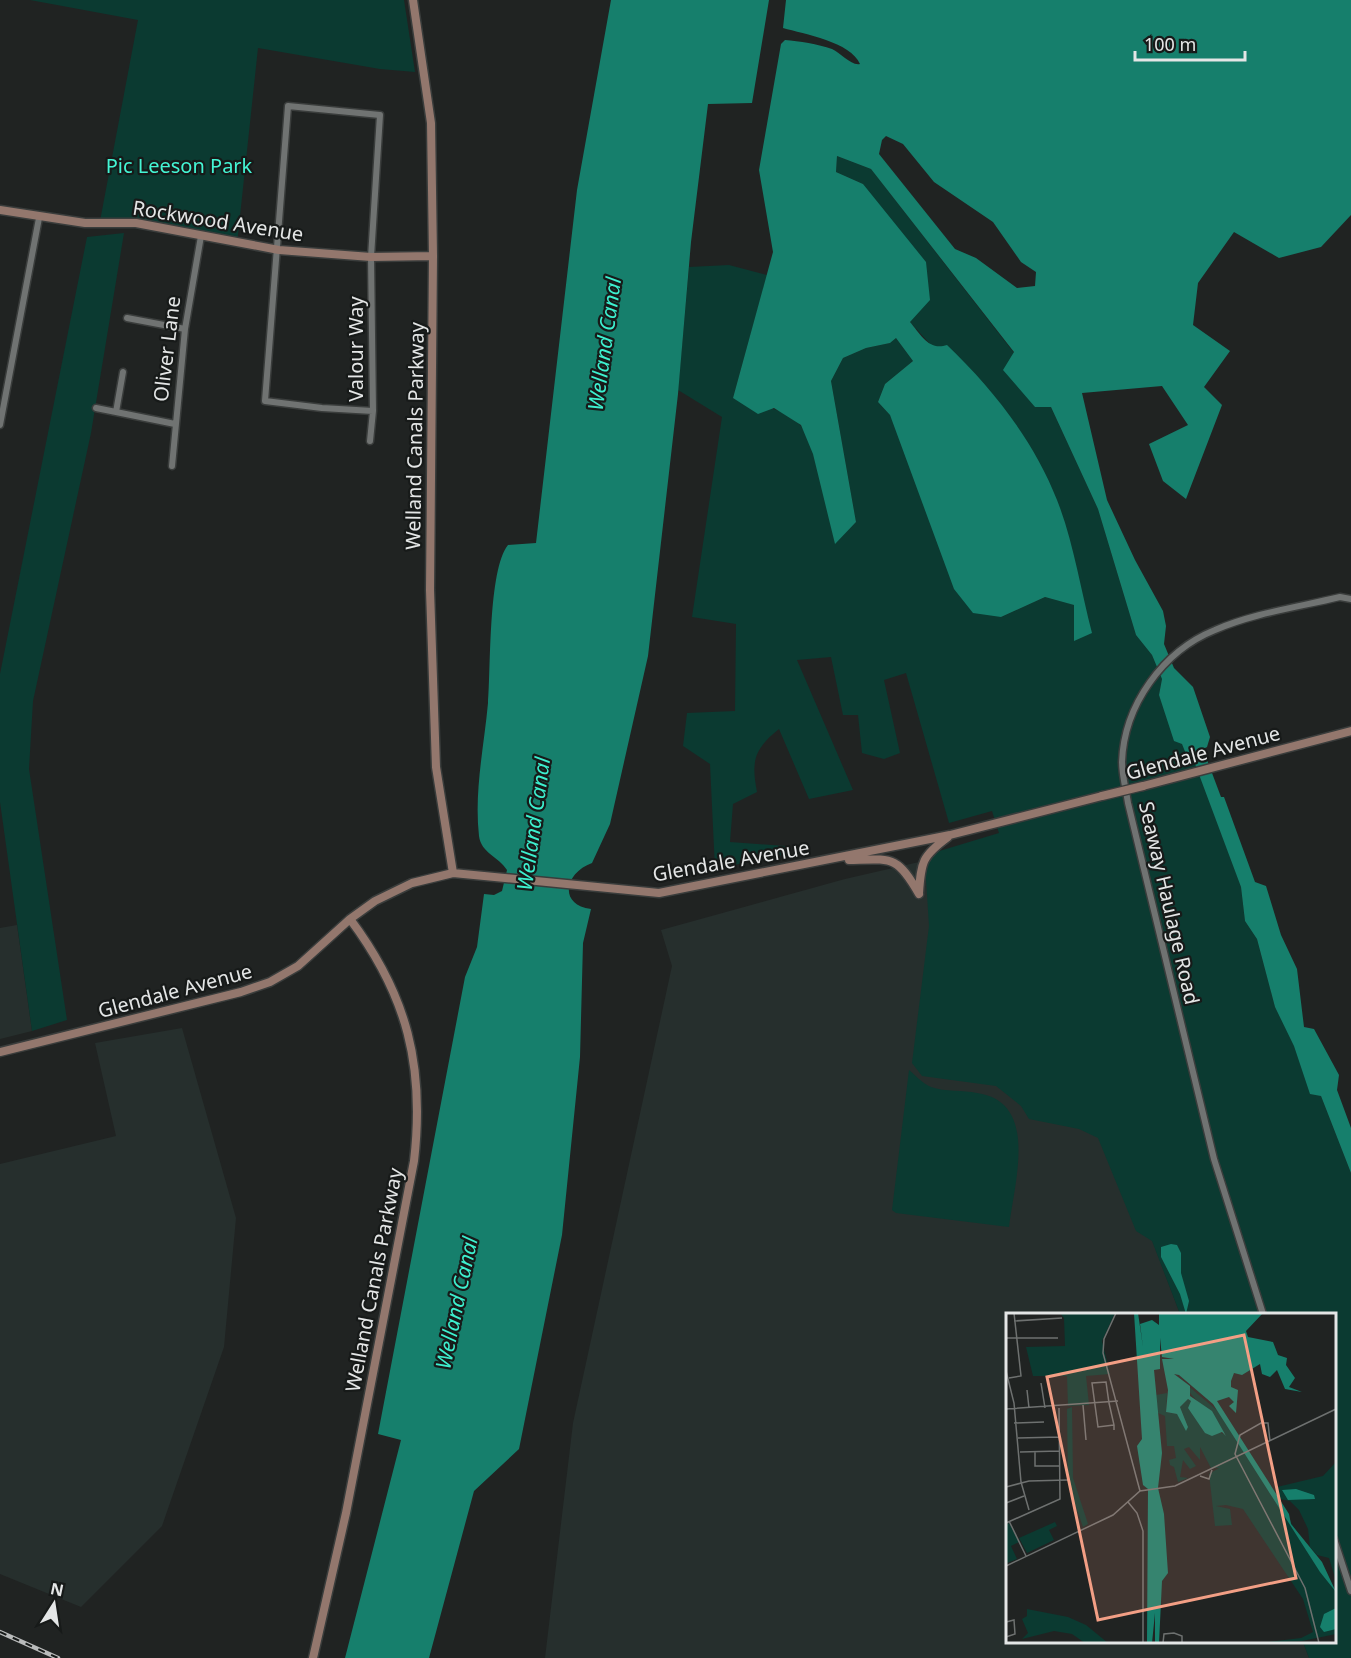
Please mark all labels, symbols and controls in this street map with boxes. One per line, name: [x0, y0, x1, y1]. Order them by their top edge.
scale bar: [1135, 24, 1244, 62]
text: 100 m: [1144, 32, 1196, 56]
park label: Pic Leeson Park: [106, 152, 253, 179]
street label: Rockwood Avenue: [131, 194, 305, 247]
water label: Welland Canal: [581, 275, 627, 412]
street label: Oliver Lane: [147, 295, 186, 403]
street label: Valour Way: [342, 295, 369, 402]
street label: Welland Canals Parkway: [399, 321, 430, 550]
street label: Glendale Avenue: [1123, 719, 1283, 786]
water label: Welland Canal: [510, 755, 556, 892]
street label: Seaway Haulage Road: [1133, 799, 1206, 1007]
street label: Glendale Avenue: [650, 833, 811, 888]
street label: Glendale Avenue: [95, 957, 255, 1024]
street label: Welland Canals Parkway: [339, 1165, 409, 1394]
water label: Welland Canal: [428, 1234, 484, 1371]
inset map: [1006, 1313, 1336, 1643]
north arrow: [24, 1574, 84, 1634]
text: N: [48, 1577, 66, 1601]

